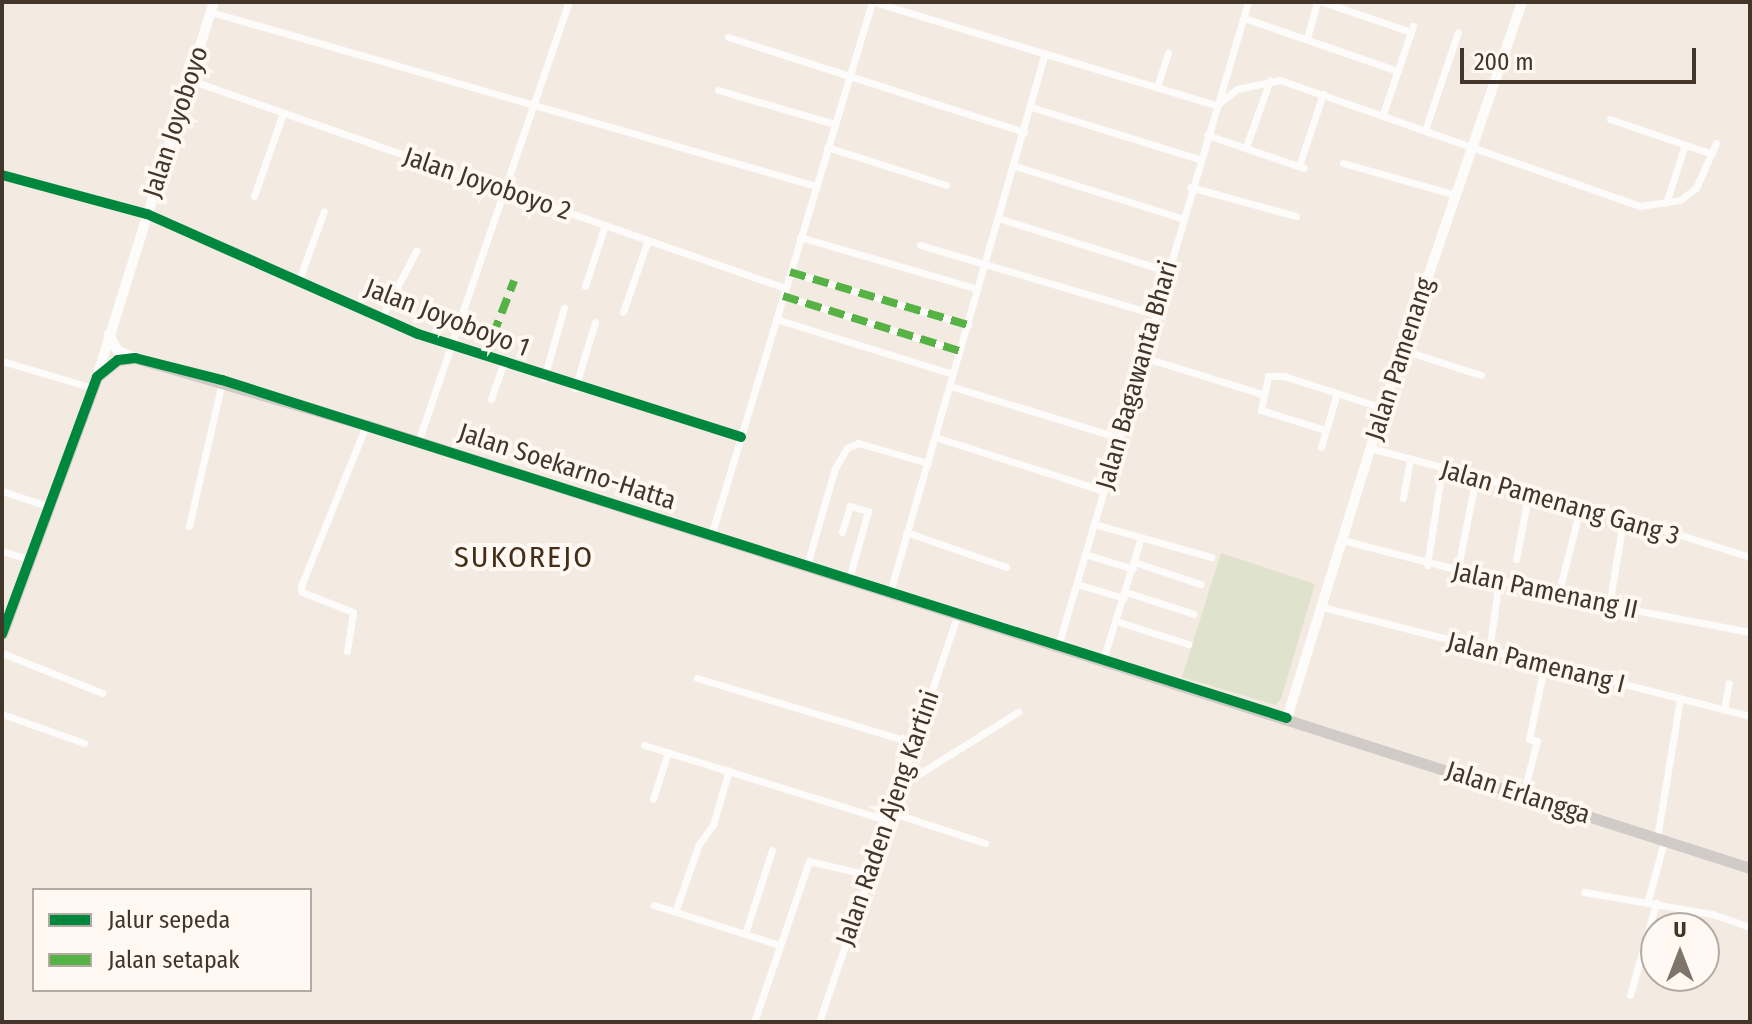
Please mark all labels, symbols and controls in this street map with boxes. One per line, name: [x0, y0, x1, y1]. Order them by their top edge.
scale bar: [1464, 32, 1700, 82]
street label: Jalan Joyoboyo: [137, 42, 215, 202]
text: 200 m: [1474, 48, 1534, 76]
street label: Jalan Joyoboyo 2: [399, 141, 575, 227]
street label: Jalan Bagawanta Bhari: [1089, 257, 1185, 493]
street label: Jalan Joyoboyo 1: [360, 272, 534, 364]
street label: Jalan Pamenang: [1359, 274, 1441, 444]
street label: Jalan Soekarno-Hatta: [454, 417, 680, 517]
street label: Jalan Pamenang Gang 3: [1437, 454, 1683, 552]
district label: SUKOREJO: [454, 539, 594, 575]
street label: Jalan Pamenang II: [1449, 556, 1641, 626]
street label: Jalan Pamenang I: [1444, 626, 1628, 700]
street label: Jalan Raden Ajeng Kartini: [830, 686, 946, 950]
street label: Jalan Erlangga: [1442, 755, 1594, 831]
legend: [32, 888, 312, 992]
text: Jalur sepeda: [108, 906, 230, 934]
north arrow: [1640, 912, 1720, 992]
text: U: [1674, 916, 1686, 943]
text: Jalan setapak: [108, 946, 239, 974]

